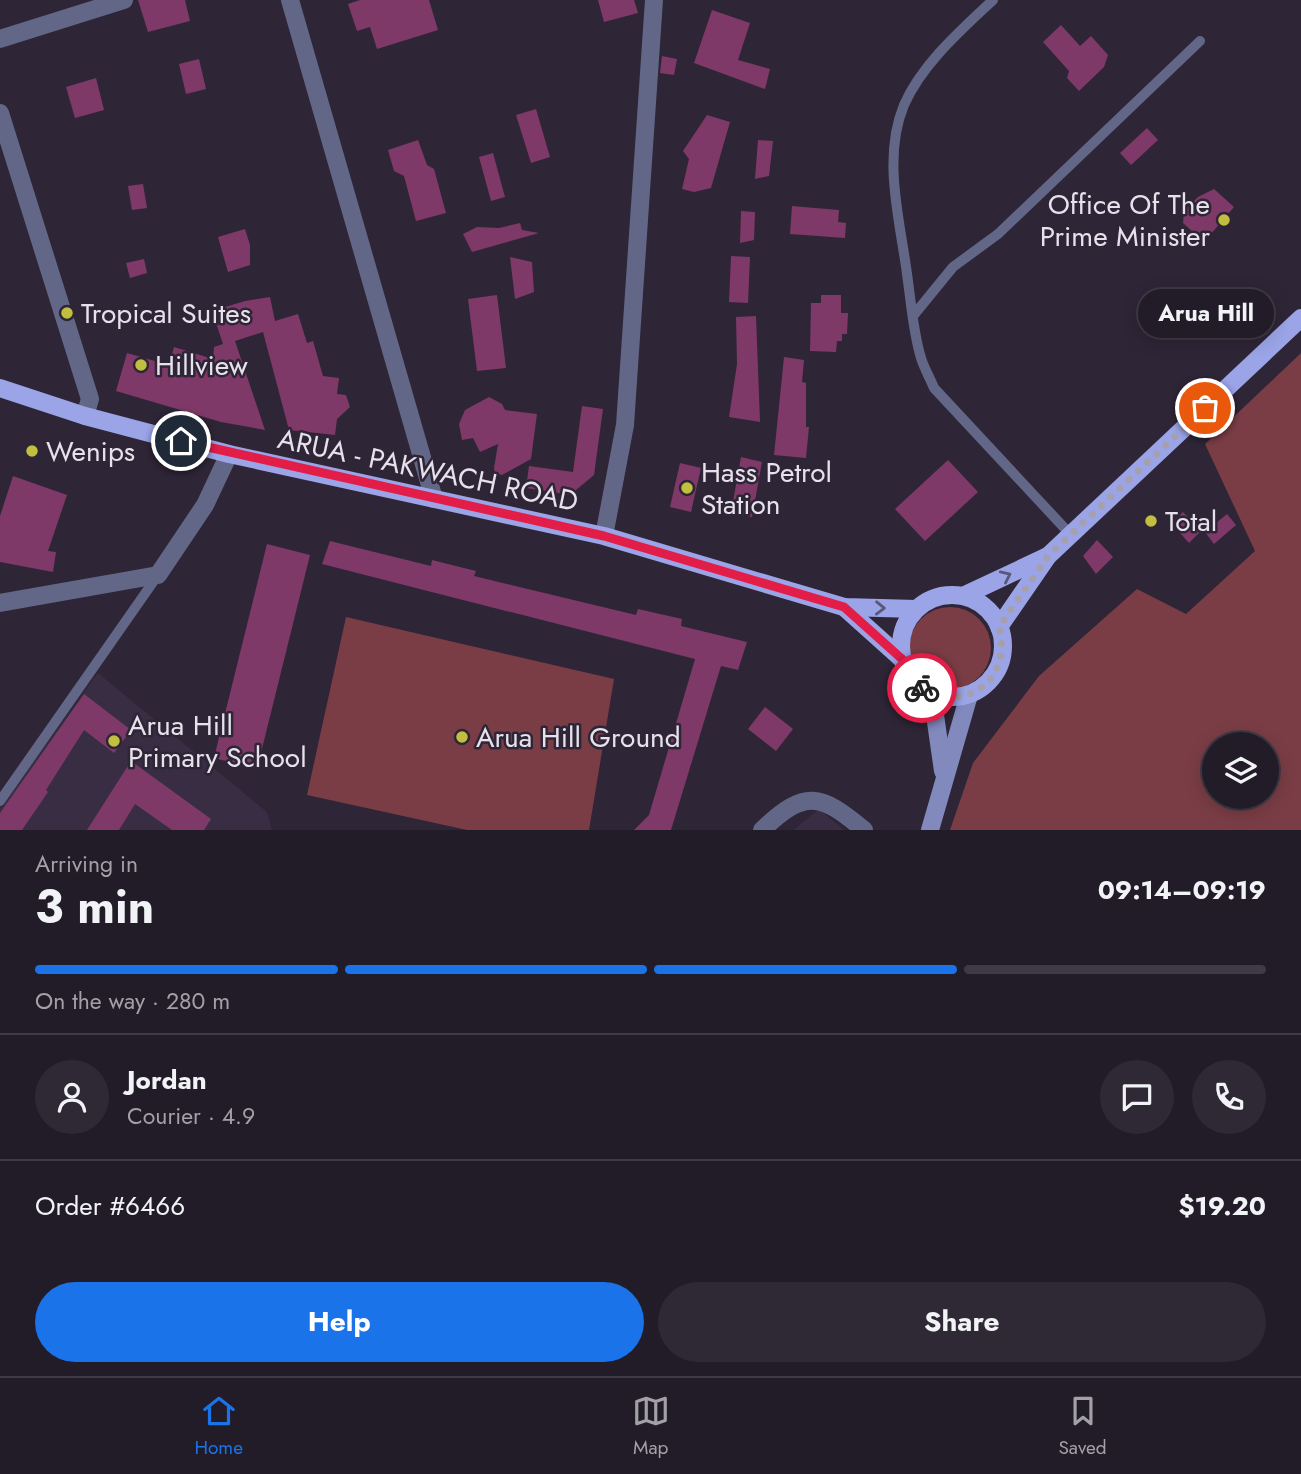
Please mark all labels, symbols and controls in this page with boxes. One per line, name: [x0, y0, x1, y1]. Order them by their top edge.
place label: Office Of The Prime Minister: [1040, 184, 1210, 257]
marker: Office Of The Prime Minister: [1216, 212, 1232, 228]
callout: Arua Hill: [1137, 289, 1273, 338]
place label: Tropical Suites: [81, 293, 251, 334]
text: Arua Hill: [1158, 296, 1254, 330]
marker: Tropical Suites: [59, 305, 75, 321]
place label: Hillview: [155, 345, 248, 386]
marker: Hillview: [133, 357, 149, 373]
pin: [1175, 378, 1235, 438]
icon: bag: [1186, 389, 1224, 427]
pin: [151, 411, 211, 471]
street label: ARUA - PAKWACH ROAD: [274, 418, 582, 522]
icon: home: [162, 422, 200, 460]
place label: Wenips: [46, 431, 135, 472]
marker: Wenips: [24, 443, 40, 459]
place label: Hass Petrol Station: [701, 452, 832, 525]
marker: Hass Petrol Station: [679, 480, 695, 496]
place label: Total: [1165, 501, 1217, 542]
marker: Total: [1143, 513, 1159, 529]
one-way arrow: [999, 570, 1011, 584]
one-way arrow: [875, 600, 886, 615]
courier: [887, 653, 957, 723]
icon: bike: [903, 669, 941, 707]
place label: Arua Hill Primary School: [128, 705, 307, 778]
place label: Arua Hill Ground: [476, 717, 681, 758]
marker: Arua Hill Ground: [454, 729, 470, 745]
map controls: [1202, 732, 1279, 809]
button: layers: [1202, 732, 1279, 809]
marker: Arua Hill Primary School: [106, 733, 122, 749]
text: Arriving in: [35, 847, 138, 881]
text: 09:14–09:19: [1098, 871, 1266, 909]
text: 3 min: [35, 874, 154, 940]
text: On the way · 280 m: [35, 984, 230, 1018]
button: person: [35, 1060, 109, 1134]
button: chat: [1100, 1060, 1174, 1134]
button: phone: [1192, 1060, 1266, 1134]
text: Jordan: [127, 1061, 207, 1099]
text: Courier · 4.9: [127, 1099, 255, 1133]
text: Order #6466: [35, 1187, 185, 1225]
text: $19.20: [1178, 1187, 1266, 1225]
button: Help: [35, 1282, 644, 1362]
button: Share: [658, 1282, 1266, 1362]
tab: Home: [194, 1392, 243, 1461]
tab: Map: [632, 1392, 670, 1461]
tab: Saved: [1058, 1392, 1107, 1461]

